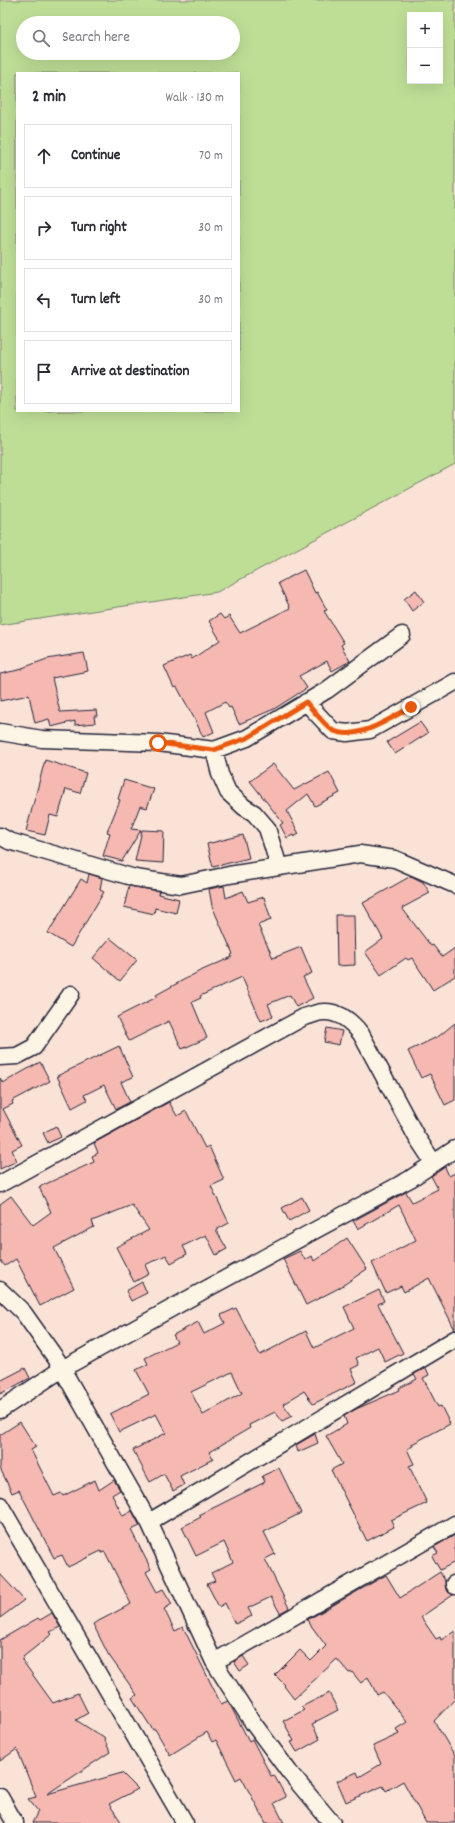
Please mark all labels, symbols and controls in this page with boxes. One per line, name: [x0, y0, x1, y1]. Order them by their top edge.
map controls: [407, 12, 443, 84]
button: +: [407, 12, 443, 48]
search box: [16, 16, 240, 60]
icon: search: [30, 27, 52, 49]
text: Search here: [62, 27, 130, 49]
button: −: [407, 48, 443, 84]
text: 2 min: [32, 86, 66, 110]
text: Walk · 130 m: [165, 89, 224, 108]
icon: ahead: [33, 145, 55, 167]
text: Continue: [71, 145, 120, 167]
text: 70 m: [199, 147, 223, 166]
icon: right: [33, 217, 55, 239]
text: Turn right: [71, 217, 127, 239]
text: 30 m: [198, 219, 223, 238]
icon: left: [33, 289, 55, 311]
text: Turn left: [71, 289, 120, 311]
text: 30 m: [198, 291, 223, 310]
icon: arrive: [33, 361, 55, 383]
text: Arrive at destination: [71, 361, 189, 383]
route end: [402, 698, 420, 716]
route start: [149, 734, 167, 752]

